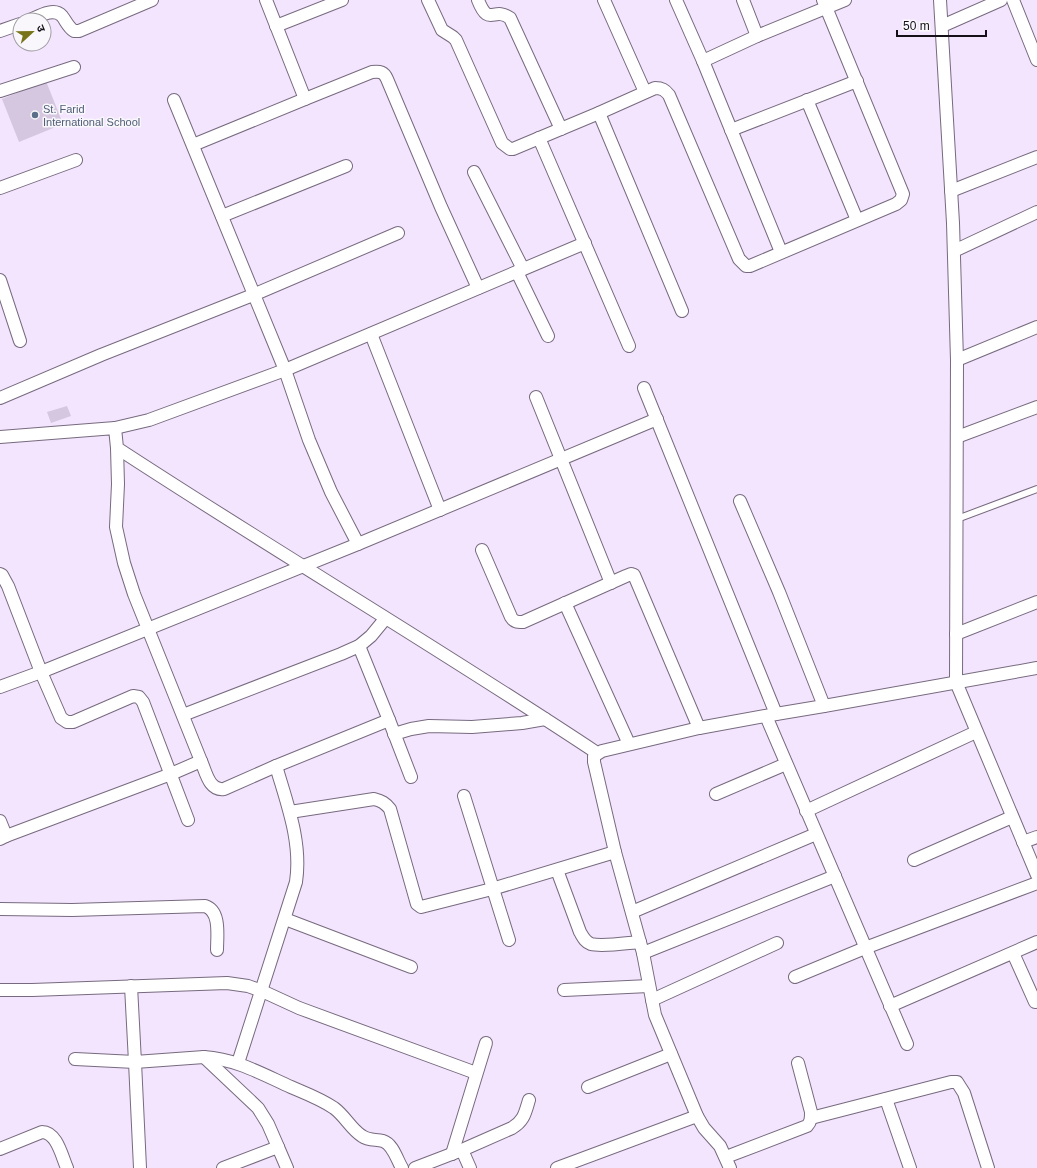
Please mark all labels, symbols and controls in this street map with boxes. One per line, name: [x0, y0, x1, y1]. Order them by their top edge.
north arrow: [12, 12, 52, 52]
scale bar: [897, 12, 986, 38]
text: 50 m: [903, 19, 930, 33]
text: उ: [35, 23, 48, 34]
place label: St. Farid International School: [43, 103, 140, 128]
marker: St. Farid International School: [30, 110, 40, 120]

